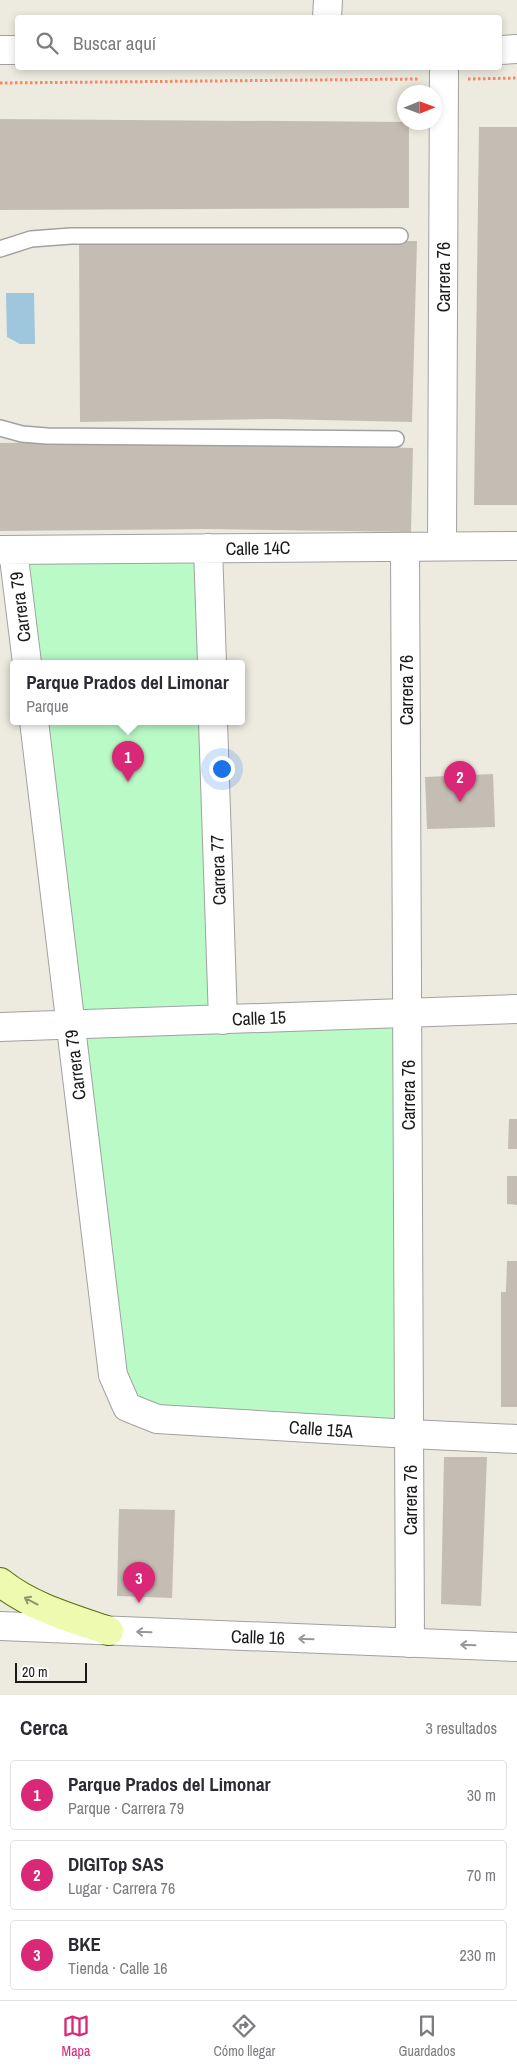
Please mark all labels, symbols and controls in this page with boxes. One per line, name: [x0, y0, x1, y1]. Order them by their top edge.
search box: [15, 15, 502, 70]
icon: search: [33, 29, 61, 57]
text: Buscar aquí: [73, 30, 156, 56]
north arrow: [397, 85, 442, 130]
street label: Carrera 76: [431, 242, 456, 312]
street label: Calle 14C: [225, 535, 291, 561]
street label: Carrera 79: [3, 570, 37, 644]
street label: Carrera 76: [394, 655, 419, 725]
popup: [10, 660, 245, 725]
text: Parque Prados del Limonar: [26, 669, 229, 695]
text: Parque: [26, 695, 69, 717]
pin: 1: [112, 741, 144, 782]
your location: [209, 756, 235, 782]
pin: 2: [444, 761, 476, 802]
street label: Carrera 77: [204, 834, 232, 906]
street label: Calle 15: [232, 1005, 286, 1031]
street label: Carrera 79: [58, 1028, 92, 1102]
street label: Carrera 76: [396, 1060, 421, 1130]
street label: Calle 15A: [288, 1414, 354, 1444]
street label: Carrera 76: [398, 1465, 423, 1535]
pin: 3: [123, 1562, 155, 1603]
one-way arrow: [24, 1596, 39, 1605]
street label: Calle 16: [231, 1624, 285, 1650]
one-way arrow: [136, 1627, 152, 1637]
one-way arrow: [298, 1634, 314, 1643]
one-way arrow: [461, 1641, 477, 1650]
scale bar: [15, 1660, 88, 1683]
text: 20 m: [22, 1663, 48, 1681]
text: Cerca: [20, 1713, 68, 1742]
text: 3 resultados: [426, 1717, 497, 1739]
text: Parque Prados del Limonar: [68, 1771, 271, 1797]
text: 1: [33, 1784, 41, 1806]
text: 30 m: [467, 1784, 496, 1806]
text: Parque · Carrera 79: [68, 1797, 184, 1819]
text: DIGITop SAS: [68, 1851, 164, 1877]
text: 2: [33, 1864, 41, 1886]
text: 70 m: [467, 1864, 496, 1886]
text: Lugar · Carrera 76: [68, 1877, 175, 1899]
text: BKE: [68, 1931, 101, 1957]
text: 3: [33, 1944, 41, 1966]
text: 230 m: [460, 1944, 496, 1966]
text: Tienda · Calle 16: [68, 1957, 168, 1979]
tab: Mapa: [62, 2012, 90, 2060]
tab: Cómo llegar: [214, 2012, 275, 2060]
tab: Guardados: [399, 2012, 455, 2060]

